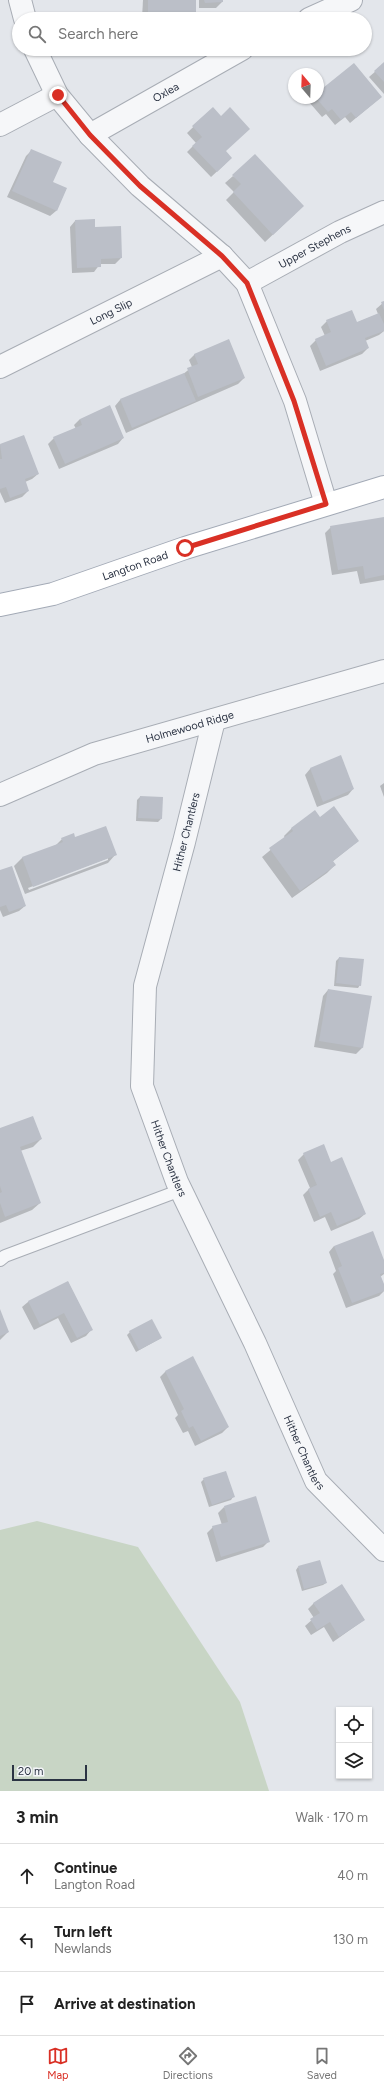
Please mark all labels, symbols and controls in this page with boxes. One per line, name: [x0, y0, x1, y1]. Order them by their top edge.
search box: [12, 12, 372, 56]
icon: search: [26, 23, 48, 45]
text: Search here: [58, 25, 138, 43]
north arrow: [288, 68, 324, 104]
street label: Oxlea: [151, 80, 181, 105]
route end: [49, 86, 67, 104]
street label: Upper Stephens: [276, 222, 353, 271]
street label: Long Slip: [88, 296, 135, 328]
route start: [176, 539, 194, 557]
street label: Langton Road: [101, 548, 170, 583]
street label: Holmewood Ridge: [144, 708, 235, 746]
street label: Hither Chantlers: [170, 791, 203, 873]
street label: Hither Chantlers: [148, 1118, 189, 1199]
street label: Hither Chantlers: [281, 1413, 327, 1493]
map controls: [336, 1707, 372, 1779]
button: locate: [336, 1707, 372, 1743]
button: layers: [336, 1743, 372, 1779]
scale bar: [12, 1763, 87, 1782]
text: 20 m: [18, 1765, 43, 1778]
text: 3 min: [16, 1807, 58, 1827]
text: Walk · 170 m: [296, 1810, 368, 1825]
text: Continue: [54, 1859, 117, 1877]
icon: ahead: [16, 1865, 38, 1887]
text: 40 m: [337, 1868, 368, 1883]
text: Langton Road: [54, 1877, 135, 1892]
text: Turn left: [54, 1923, 112, 1941]
icon: left: [16, 1929, 38, 1951]
text: 130 m: [333, 1932, 368, 1947]
text: Newlands: [54, 1941, 112, 1956]
icon: arrive: [16, 1993, 38, 2015]
text: Arrive at destination: [54, 1995, 195, 2013]
tab: Map: [47, 2045, 69, 2082]
tab: Directions: [163, 2045, 213, 2082]
tab: Saved: [307, 2045, 337, 2082]

